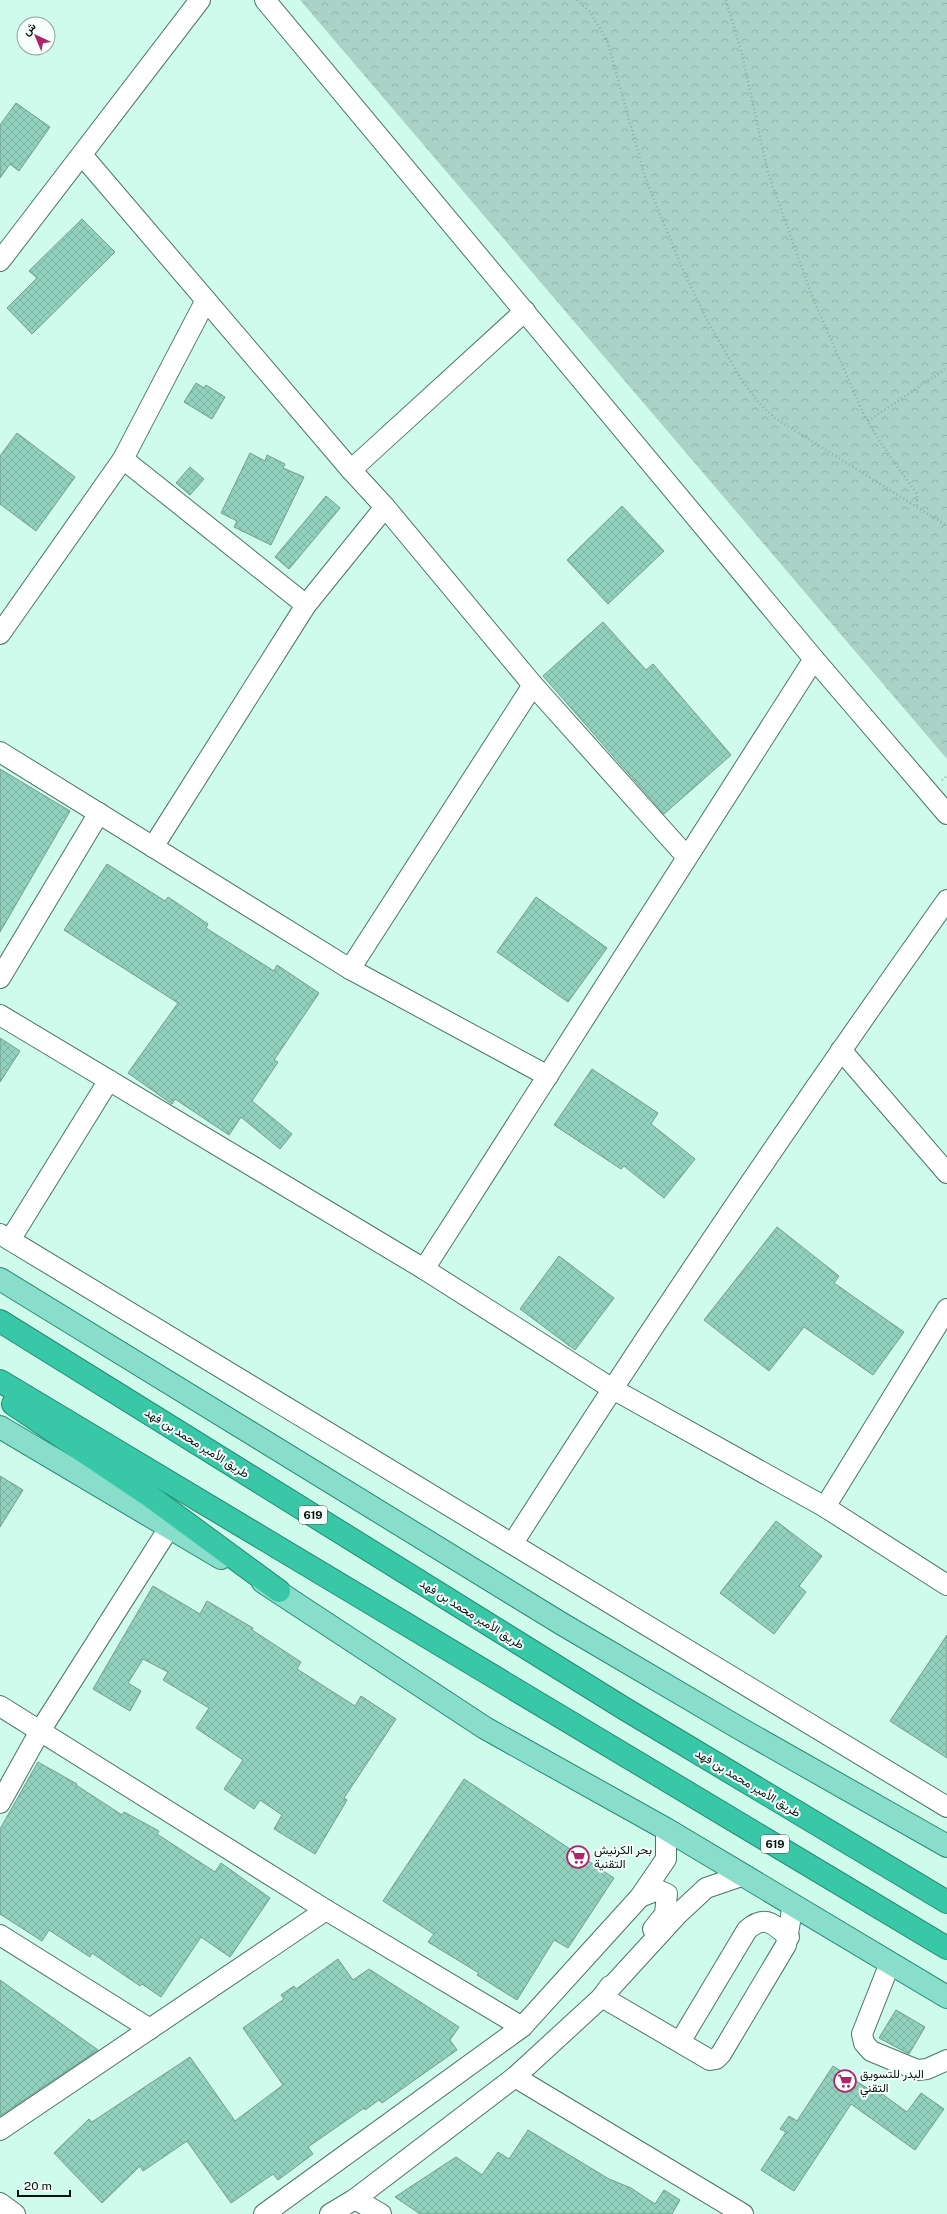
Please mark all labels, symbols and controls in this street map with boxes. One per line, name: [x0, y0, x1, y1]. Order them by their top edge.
north arrow: [16, 16, 56, 56]
text: ش: [20, 20, 39, 38]
street label: طريق الأمير محمد بن فهد: [142, 1405, 252, 1482]
road number: 619: [299, 1506, 327, 1524]
street label: طريق الأمير محمد بن فهد: [417, 1576, 527, 1653]
street label: طريق الأمير محمد بن فهد: [692, 1746, 803, 1821]
road number: 619: [761, 1835, 789, 1853]
place label: بحر الكرنيش التقنية: [594, 1843, 652, 1871]
supermarket icon: بحر الكرنيش التقنية: [565, 1844, 591, 1870]
place label: البدر للتسويق التقني: [860, 2067, 924, 2098]
supermarket icon: البدر للتسويق التقني: [832, 2068, 858, 2094]
scale bar: [18, 2172, 70, 2198]
text: 20 m: [24, 2179, 52, 2193]

